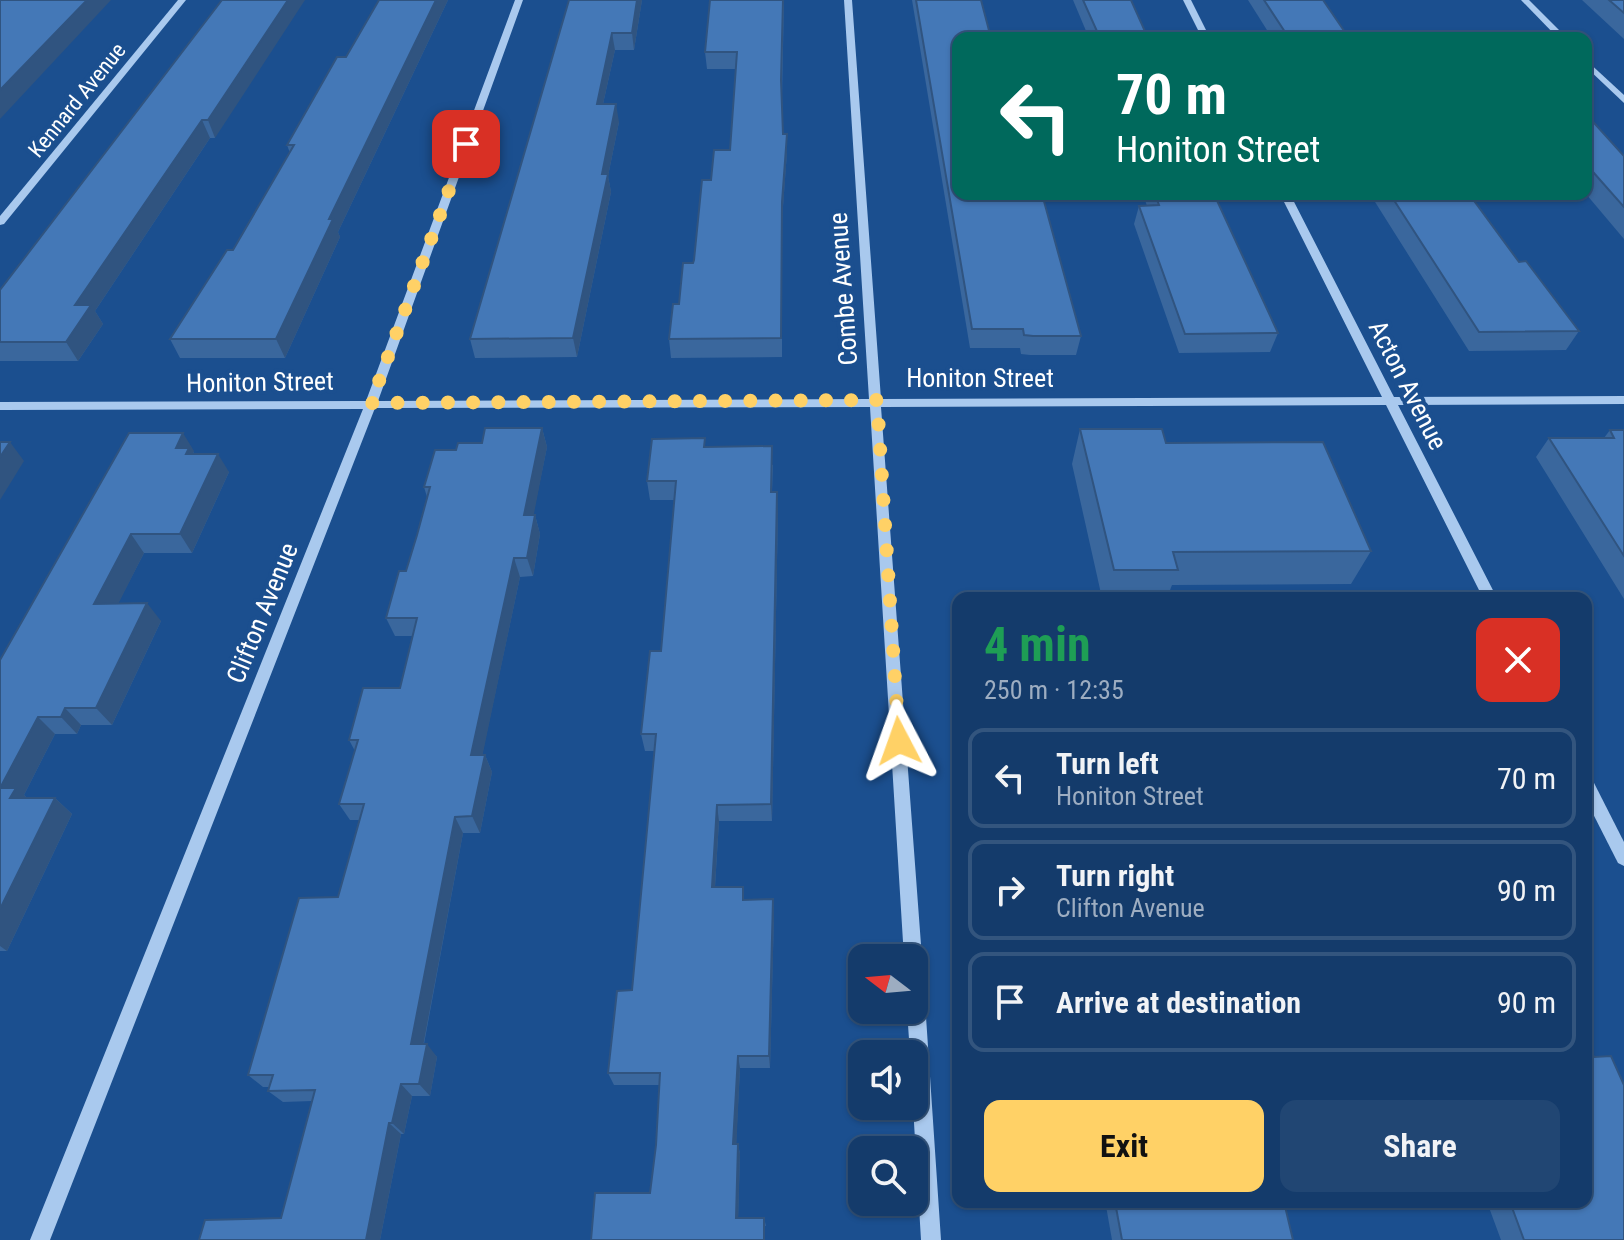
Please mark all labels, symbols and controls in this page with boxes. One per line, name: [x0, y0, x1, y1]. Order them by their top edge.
street label: Kennard Avenue: [23, 38, 131, 162]
text: 70 m: [1116, 62, 1227, 128]
icon: left: [984, 64, 1088, 168]
pin: [432, 110, 500, 178]
icon: arrive: [444, 122, 488, 166]
text: Honiton Street: [1116, 129, 1321, 171]
street label: Combe Avenue: [823, 212, 863, 366]
street label: Acton Avenue: [1363, 315, 1453, 455]
street label: Honiton Street: [906, 363, 1054, 393]
street label: Honiton Street: [186, 366, 334, 398]
street label: Clifton Avenue: [220, 538, 304, 688]
text: 4 min: [984, 616, 1091, 673]
button: close: [1476, 618, 1560, 702]
text: 250 m · 12:35: [984, 675, 1124, 705]
position arrow: [857, 699, 941, 783]
text: Turn left: [1056, 746, 1159, 781]
icon: left: [988, 756, 1032, 800]
text: 70 m: [1497, 761, 1556, 796]
text: Honiton Street: [1056, 781, 1204, 811]
text: Turn right: [1056, 858, 1174, 893]
icon: right: [988, 868, 1032, 912]
text: 90 m: [1497, 873, 1556, 908]
text: Clifton Avenue: [1056, 893, 1205, 923]
north arrow: [848, 944, 928, 1024]
map controls: [848, 944, 928, 1216]
icon: arrive: [988, 980, 1032, 1024]
text: Arrive at destination: [1056, 985, 1301, 1020]
text: 90 m: [1497, 985, 1556, 1020]
button: sound: [848, 1040, 928, 1120]
button: Exit: [984, 1100, 1264, 1192]
button: Share: [1280, 1100, 1560, 1192]
button: search: [848, 1136, 928, 1216]

